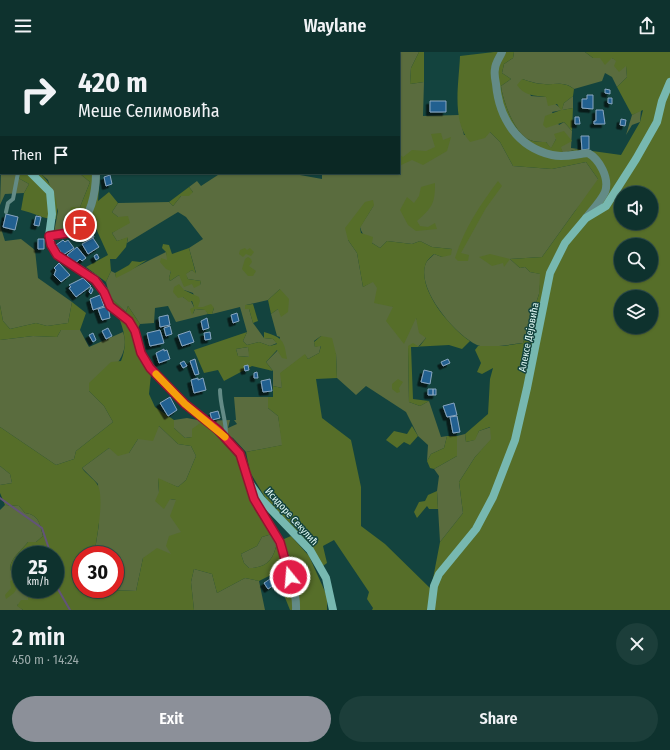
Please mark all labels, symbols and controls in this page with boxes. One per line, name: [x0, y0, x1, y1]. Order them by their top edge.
icon: menu: [12, 15, 34, 37]
text: Waylane: [304, 15, 366, 37]
icon: share: [636, 15, 658, 37]
text: 420 m: [78, 66, 148, 99]
icon: right: [12, 68, 64, 120]
text: Меше Селимовића: [78, 100, 220, 122]
icon: arrive: [50, 144, 72, 166]
text: Then: [12, 146, 42, 164]
map controls: [614, 186, 658, 334]
button: sound: [614, 186, 658, 230]
pin: [63, 208, 97, 242]
icon: arrive: [69, 214, 91, 236]
button: search: [614, 238, 658, 282]
button: layers: [614, 290, 658, 334]
street label: Алексе Дејовића: [515, 301, 542, 373]
street label: Исидоре Секулић: [262, 485, 320, 548]
speed limit sign: 30: [72, 546, 124, 598]
text: 25: [28, 555, 48, 579]
position arrow: [269, 556, 311, 598]
text: km/h: [27, 576, 49, 588]
text: 2 min: [12, 623, 65, 651]
button: close: [616, 623, 658, 665]
text: 450 m · 14:24: [12, 652, 79, 667]
button: Exit: [12, 696, 331, 742]
button: Share: [339, 696, 658, 742]

